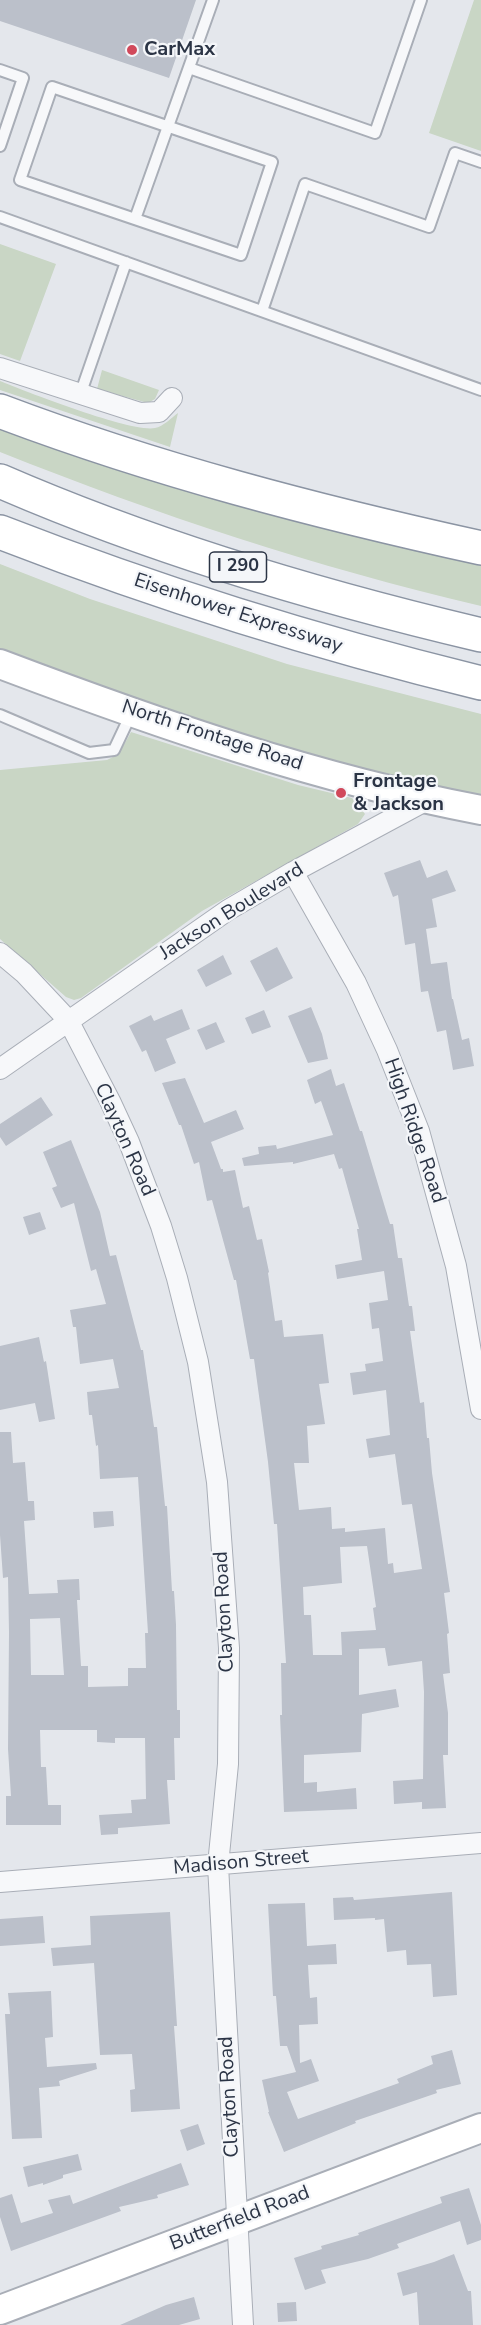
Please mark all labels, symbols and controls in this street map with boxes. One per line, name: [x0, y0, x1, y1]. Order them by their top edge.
place label: CarMax: [144, 38, 215, 62]
marker: CarMax: [125, 43, 139, 57]
road number: I 290: [210, 552, 266, 582]
street label: Eisenhower Expressway: [131, 569, 345, 659]
street label: North Frontage Road: [118, 695, 306, 777]
place label: Frontage & Jackson: [353, 770, 444, 817]
marker: Frontage & Jackson: [334, 786, 348, 800]
street label: Jackson Boulevard: [156, 858, 308, 966]
street label: High Ridge Road: [378, 1055, 450, 1207]
street label: Clayton Road: [88, 1080, 160, 1200]
street label: Clayton Road: [210, 1551, 240, 1673]
street label: Madison Street: [172, 1845, 310, 1881]
street label: Clayton Road: [215, 2036, 245, 2158]
street label: Butterfield Road: [167, 2181, 313, 2257]

